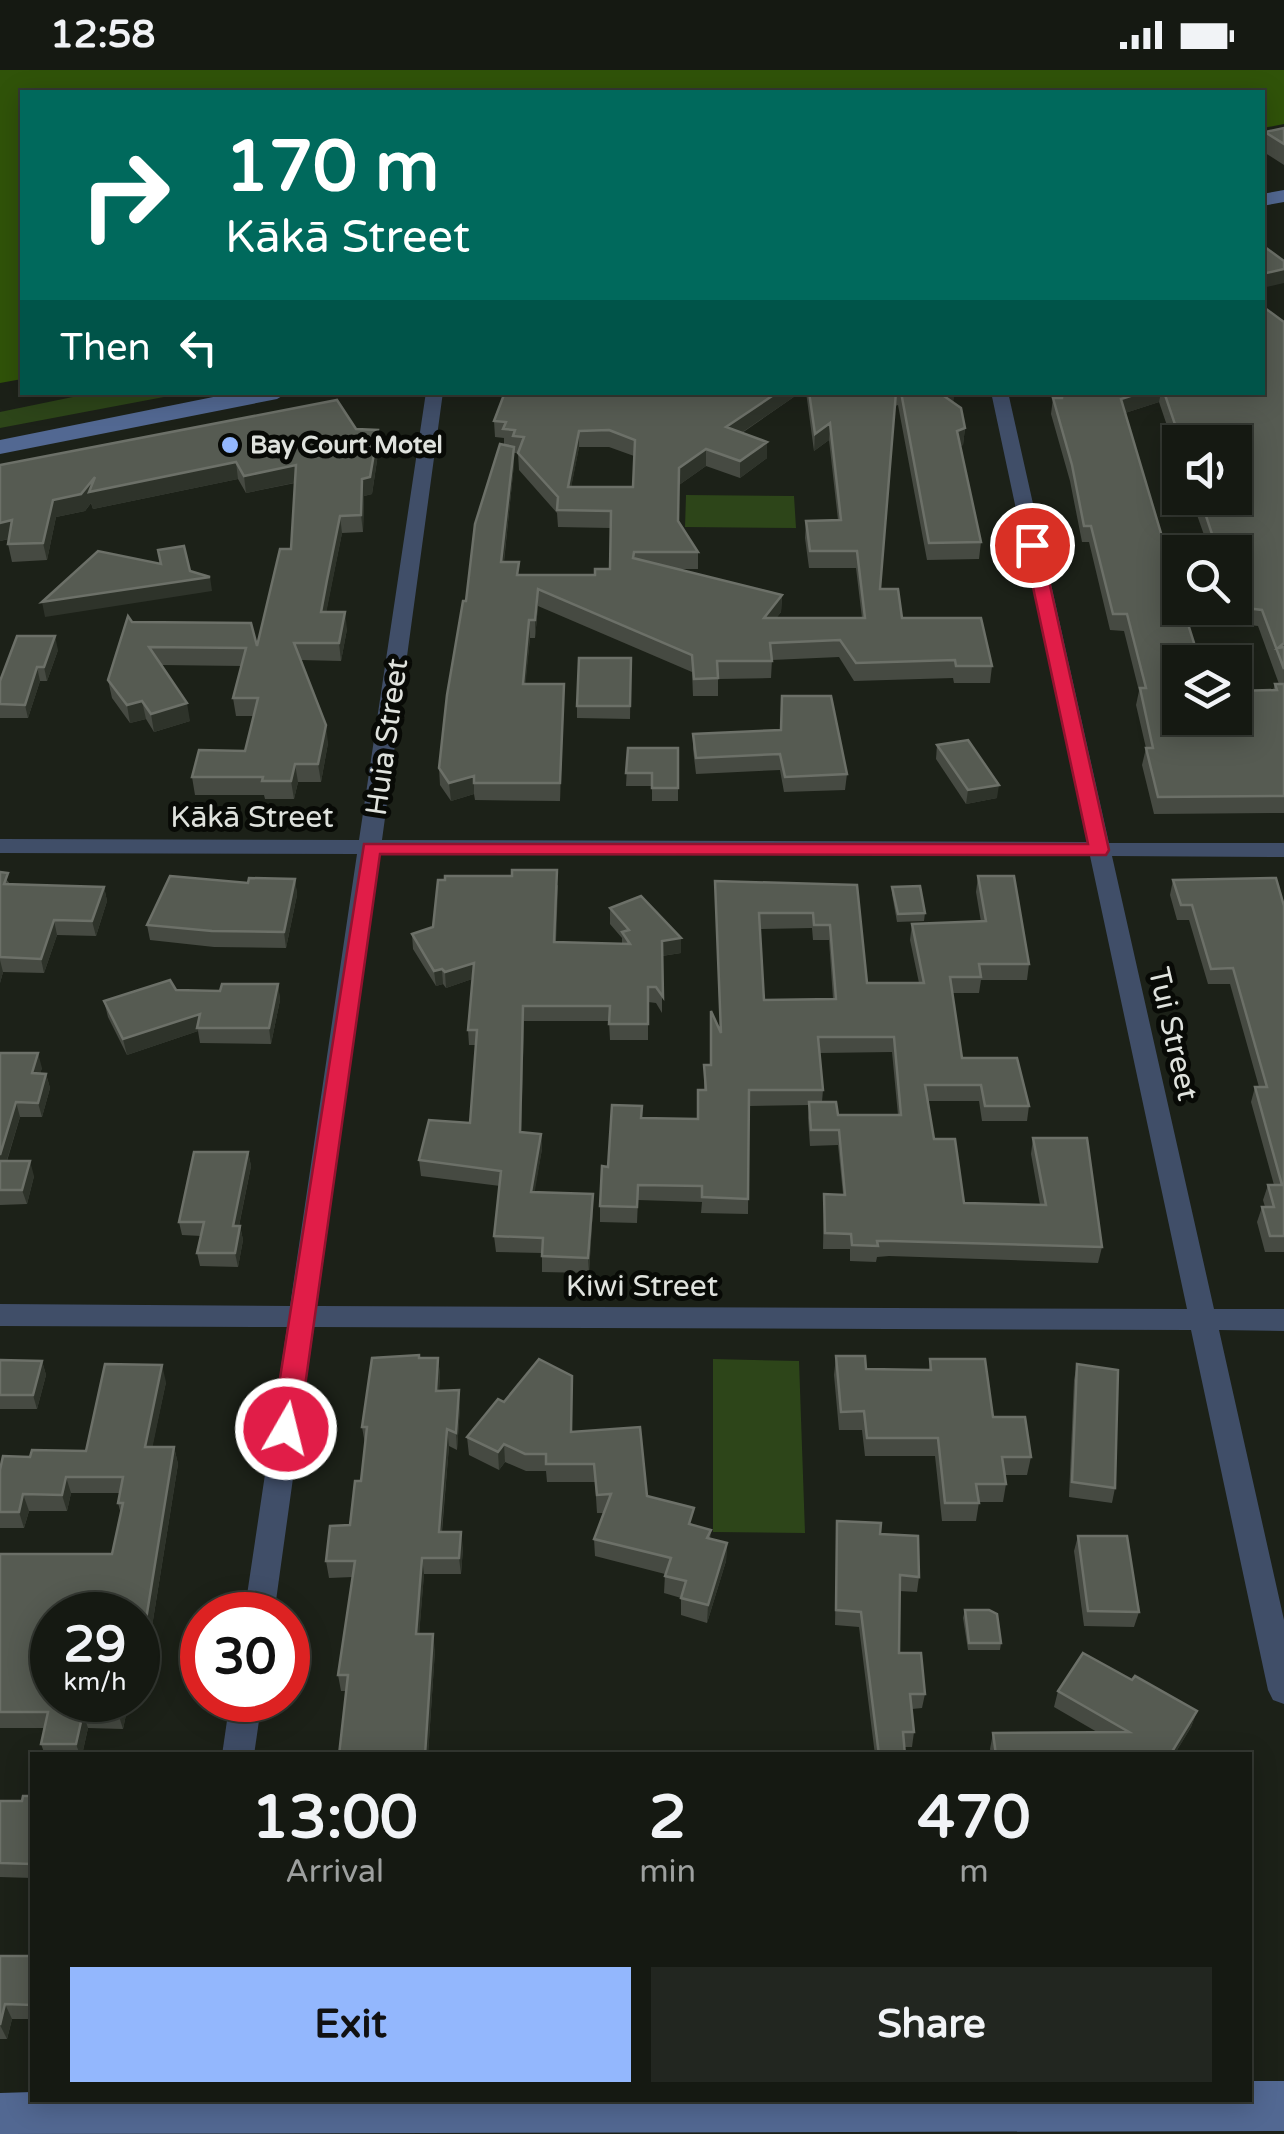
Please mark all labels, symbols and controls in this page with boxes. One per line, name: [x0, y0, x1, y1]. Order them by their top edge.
text: 12:58: [50, 12, 155, 58]
text: 170 m: [225, 126, 439, 210]
icon: right: [60, 130, 190, 260]
text: Kākā Street: [225, 211, 470, 265]
icon: left: [171, 320, 226, 375]
text: Then: [60, 325, 151, 371]
map controls: [1162, 425, 1252, 735]
button: sound: [1162, 425, 1252, 515]
place label: Bay Court Motel: [250, 430, 443, 460]
marker: Bay Court Motel: [219, 434, 241, 456]
pin: [990, 503, 1075, 588]
icon: arrive: [1005, 518, 1060, 573]
button: search: [1162, 535, 1252, 625]
button: layers: [1162, 645, 1252, 735]
street label: Huia Street: [358, 656, 416, 818]
street label: Kākā Street: [170, 799, 334, 836]
street label: Tui Street: [1140, 964, 1206, 1104]
street label: Kiwi Street: [566, 1268, 718, 1305]
position arrow: [234, 1377, 338, 1481]
speed limit sign: 30: [180, 1592, 310, 1722]
text: 29: [64, 1615, 126, 1675]
text: km/h: [64, 1667, 126, 1697]
text: 13:00: [251, 1782, 418, 1854]
text: 2: [649, 1782, 686, 1854]
text: 470: [917, 1782, 1031, 1854]
text: Arrival: [285, 1853, 384, 1891]
text: min: [639, 1853, 696, 1891]
text: m: [959, 1853, 989, 1891]
button: Exit: [70, 1967, 631, 2082]
button: Share: [651, 1967, 1212, 2082]

